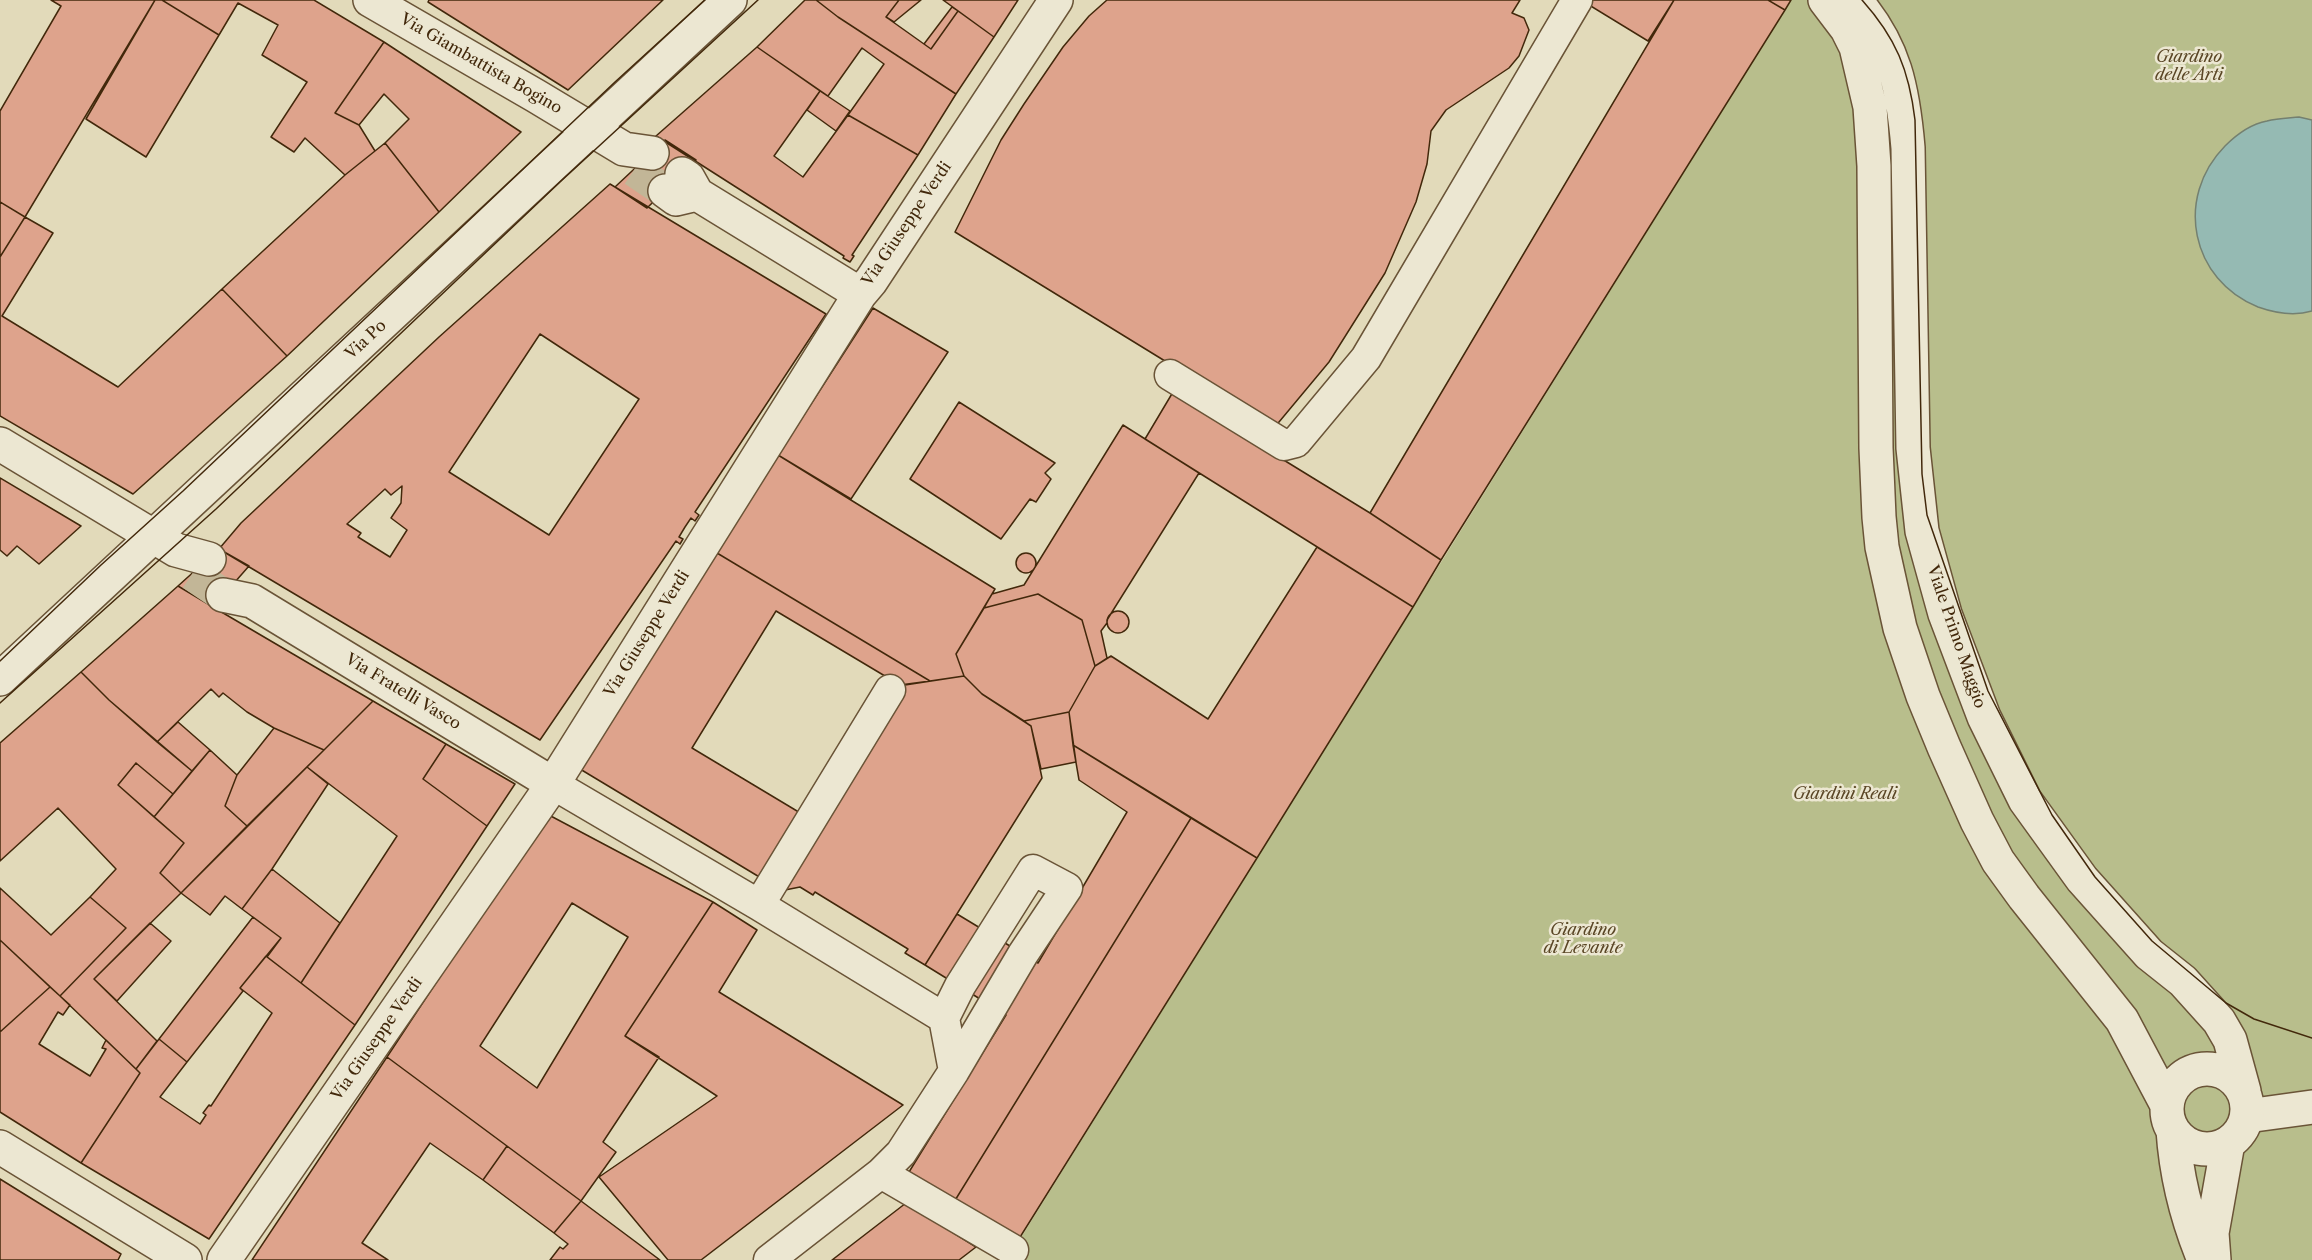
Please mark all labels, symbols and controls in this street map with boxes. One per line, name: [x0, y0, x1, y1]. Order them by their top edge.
street label: Via Giambattista Bogino: [397, 10, 565, 118]
park label: Giardino delle Arti: [2155, 47, 2223, 85]
street label: Via Giuseppe Verdi: [858, 158, 956, 290]
street label: Via Po: [342, 316, 390, 364]
street label: Viale Primo Maggio: [1923, 563, 1989, 711]
street label: Via Giuseppe Verdi: [600, 567, 694, 701]
street label: Via Fratelli Vasco: [342, 650, 464, 734]
park label: Giardini Reali: [1793, 784, 1897, 804]
park label: Giardino di Levante: [1544, 920, 1622, 958]
street label: Via Giuseppe Verdi: [327, 974, 427, 1104]

